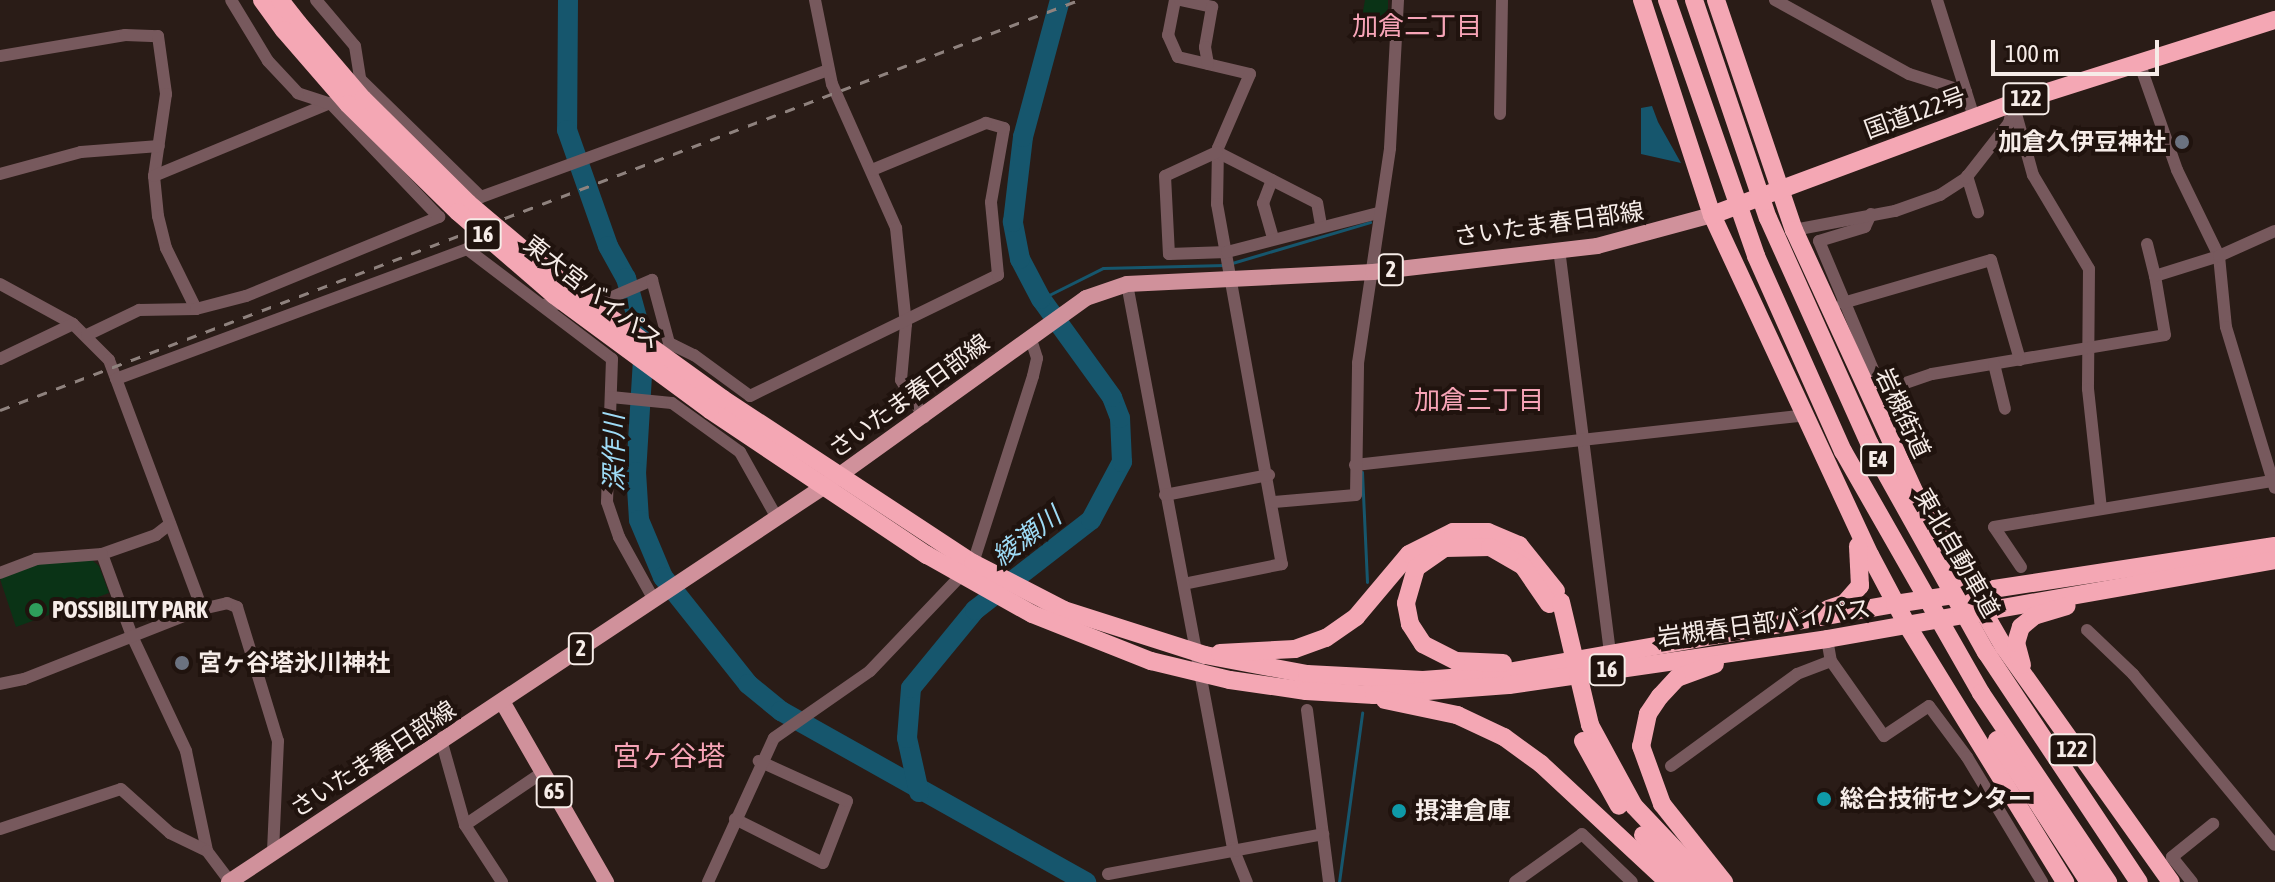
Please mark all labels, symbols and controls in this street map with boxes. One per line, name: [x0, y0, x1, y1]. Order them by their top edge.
district label: 加倉二丁目: [1352, 11, 1482, 43]
scale bar: [1995, 24, 2163, 74]
text: 100 m: [2005, 40, 2059, 67]
street label: 国道122号: [1860, 81, 1970, 145]
road number: 122: [2002, 81, 2050, 117]
place label: 加倉久伊豆神社: [1998, 128, 2166, 156]
marker: 加倉久伊豆神社: [2173, 133, 2191, 151]
street label: さいたま春日部線: [1452, 196, 1646, 252]
road number: 16: [463, 217, 503, 253]
street label: 東大宮バイパス: [518, 229, 668, 355]
road number: 2: [1377, 252, 1405, 288]
street label: さいたま春日部線: [823, 328, 995, 464]
street label: 岩槻街道: [1870, 363, 1936, 463]
district label: 加倉三丁目: [1414, 385, 1544, 417]
water label: 深作川: [599, 414, 631, 492]
road number: E4: [1860, 442, 1896, 478]
street label: 東北自動車道: [1909, 483, 2005, 623]
water label: 綾瀬川: [986, 501, 1068, 573]
street label: 岩槻春日部バイパス: [1655, 594, 1873, 652]
place label: POSSIBILITY PARK: [52, 596, 208, 624]
marker: POSSIBILITY PARK: [27, 601, 45, 619]
road number: 2: [567, 631, 595, 667]
place label: 宮ヶ谷塔氷川神社: [198, 649, 390, 677]
road number: 16: [1587, 652, 1627, 688]
marker: 宮ヶ谷塔氷川神社: [173, 654, 191, 672]
street label: さいたま春日部線: [285, 695, 461, 823]
road number: 122: [2048, 732, 2096, 768]
district label: 宮ヶ谷塔: [613, 739, 725, 773]
road number: 65: [534, 774, 574, 810]
place label: 総合技術センター: [1840, 785, 2032, 813]
marker: 総合技術センター: [1815, 790, 1833, 808]
place label: 摂津倉庫: [1415, 797, 1511, 825]
marker: 摂津倉庫: [1390, 802, 1408, 820]

